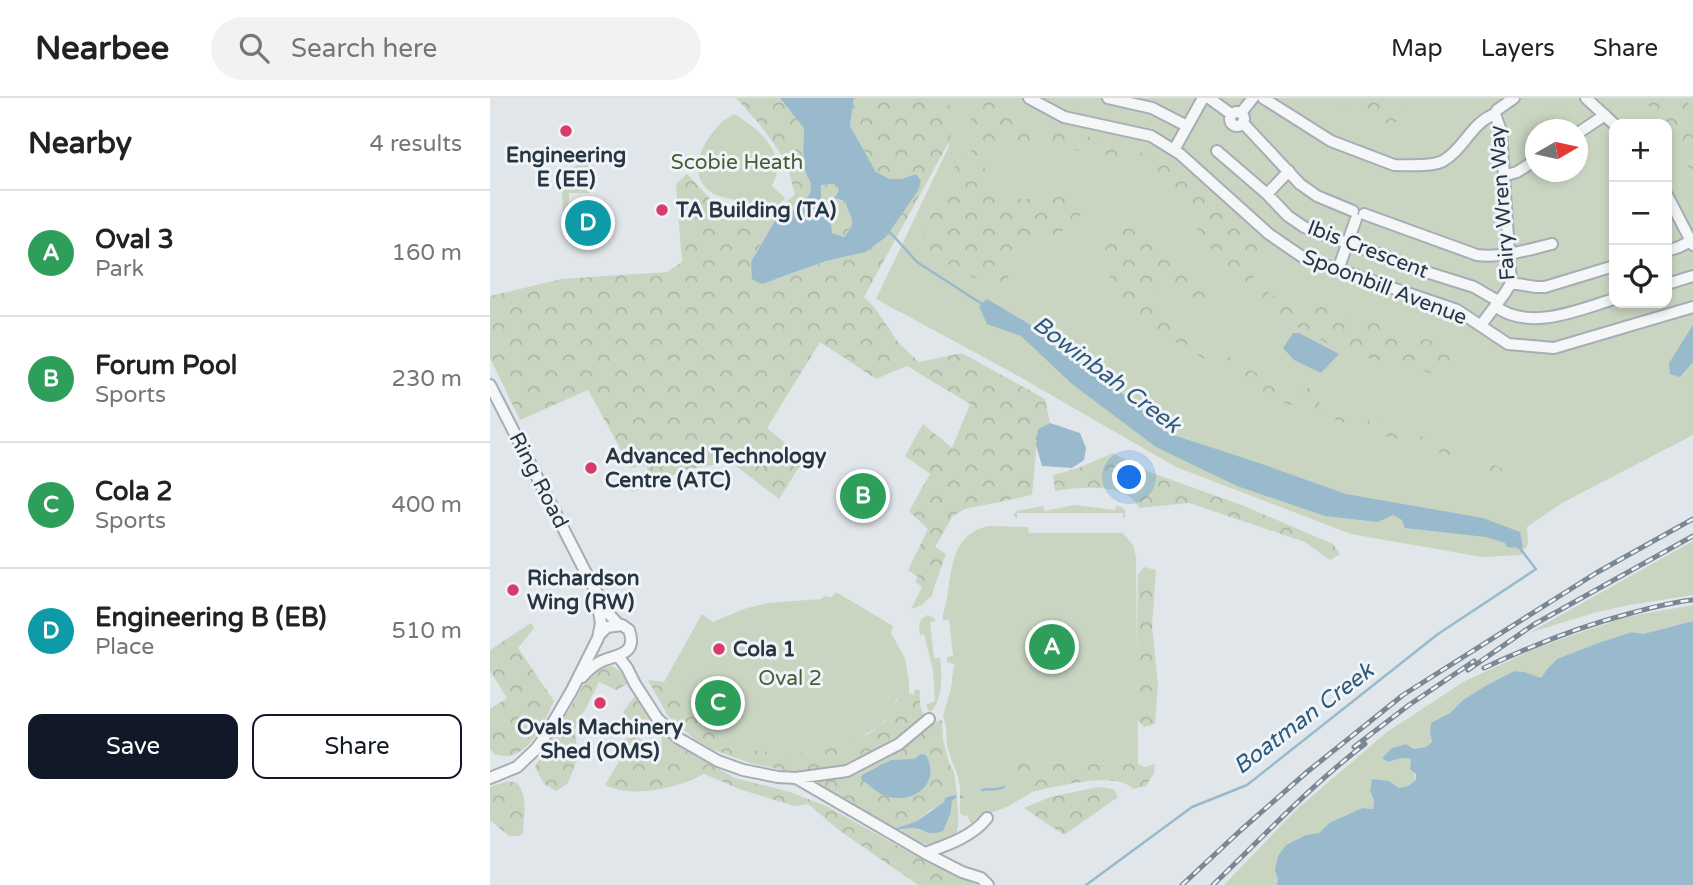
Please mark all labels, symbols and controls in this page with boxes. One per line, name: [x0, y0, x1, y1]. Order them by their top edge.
search box: [211, 17, 701, 80]
text: Nearbee: [35, 29, 169, 68]
icon: search: [235, 29, 273, 67]
text: Search here: [291, 33, 437, 64]
text: Map: [1391, 34, 1443, 63]
text: Layers: [1481, 34, 1555, 63]
text: Share: [1593, 34, 1658, 63]
north arrow: [1525, 119, 1588, 182]
map controls: [1609, 119, 1672, 308]
button: +: [1609, 119, 1672, 182]
marker: Engineering E (EE): [558, 123, 574, 139]
text: Nearby: [28, 125, 132, 162]
street label: Fairy Wren Way: [1485, 125, 1520, 281]
text: 4 results: [369, 130, 462, 158]
place label: Engineering E (EE): [506, 143, 626, 192]
park label: Scobie Heath: [671, 150, 803, 175]
button: −: [1609, 182, 1672, 245]
pin: D: [565, 197, 611, 249]
place label: TA Building (TA): [675, 198, 836, 223]
marker: TA Building (TA): [654, 202, 670, 218]
street label: Ibis Crescent: [1304, 215, 1432, 284]
text: Oval 3: [95, 224, 174, 255]
text: A: [42, 239, 60, 267]
text: 160 m: [392, 239, 462, 267]
street label: Spoonbill Avenue: [1299, 245, 1471, 330]
button: locate: [1609, 245, 1672, 308]
text: Park: [95, 255, 144, 283]
water label: Bowinbah Creek: [1027, 310, 1187, 440]
text: Forum Pool: [95, 350, 237, 381]
text: B: [43, 365, 59, 393]
text: 230 m: [392, 365, 462, 393]
text: Sports: [95, 381, 166, 409]
street label: Ring Road: [504, 428, 573, 532]
place label: Advanced Technology Centre (ATC): [605, 444, 827, 493]
marker: Advanced Technology Centre (ATC): [583, 460, 599, 476]
your location: [1112, 460, 1146, 494]
pin: B: [840, 470, 886, 522]
text: Cola 2: [95, 476, 173, 507]
text: C: [43, 491, 59, 519]
text: 400 m: [392, 491, 462, 519]
text: Sports: [95, 507, 166, 535]
place label: Richardson Wing (RW): [527, 566, 640, 615]
marker: Richardson Wing (RW): [505, 582, 521, 598]
text: Engineering B (EB): [95, 602, 326, 633]
text: D: [42, 617, 60, 645]
text: 510 m: [392, 617, 462, 645]
pin: A: [1029, 621, 1075, 673]
text: Place: [95, 633, 154, 661]
place label: Cola 1: [733, 637, 796, 662]
marker: Cola 1: [711, 641, 727, 657]
water label: Boatman Creek: [1228, 656, 1380, 781]
park label: Oval 2: [758, 666, 822, 691]
pin: C: [695, 677, 741, 729]
marker: Ovals Machinery Shed (OMS): [592, 695, 608, 711]
button: Save: [28, 714, 238, 779]
button: Share: [252, 714, 462, 779]
place label: Ovals Machinery Shed (OMS): [517, 715, 684, 764]

